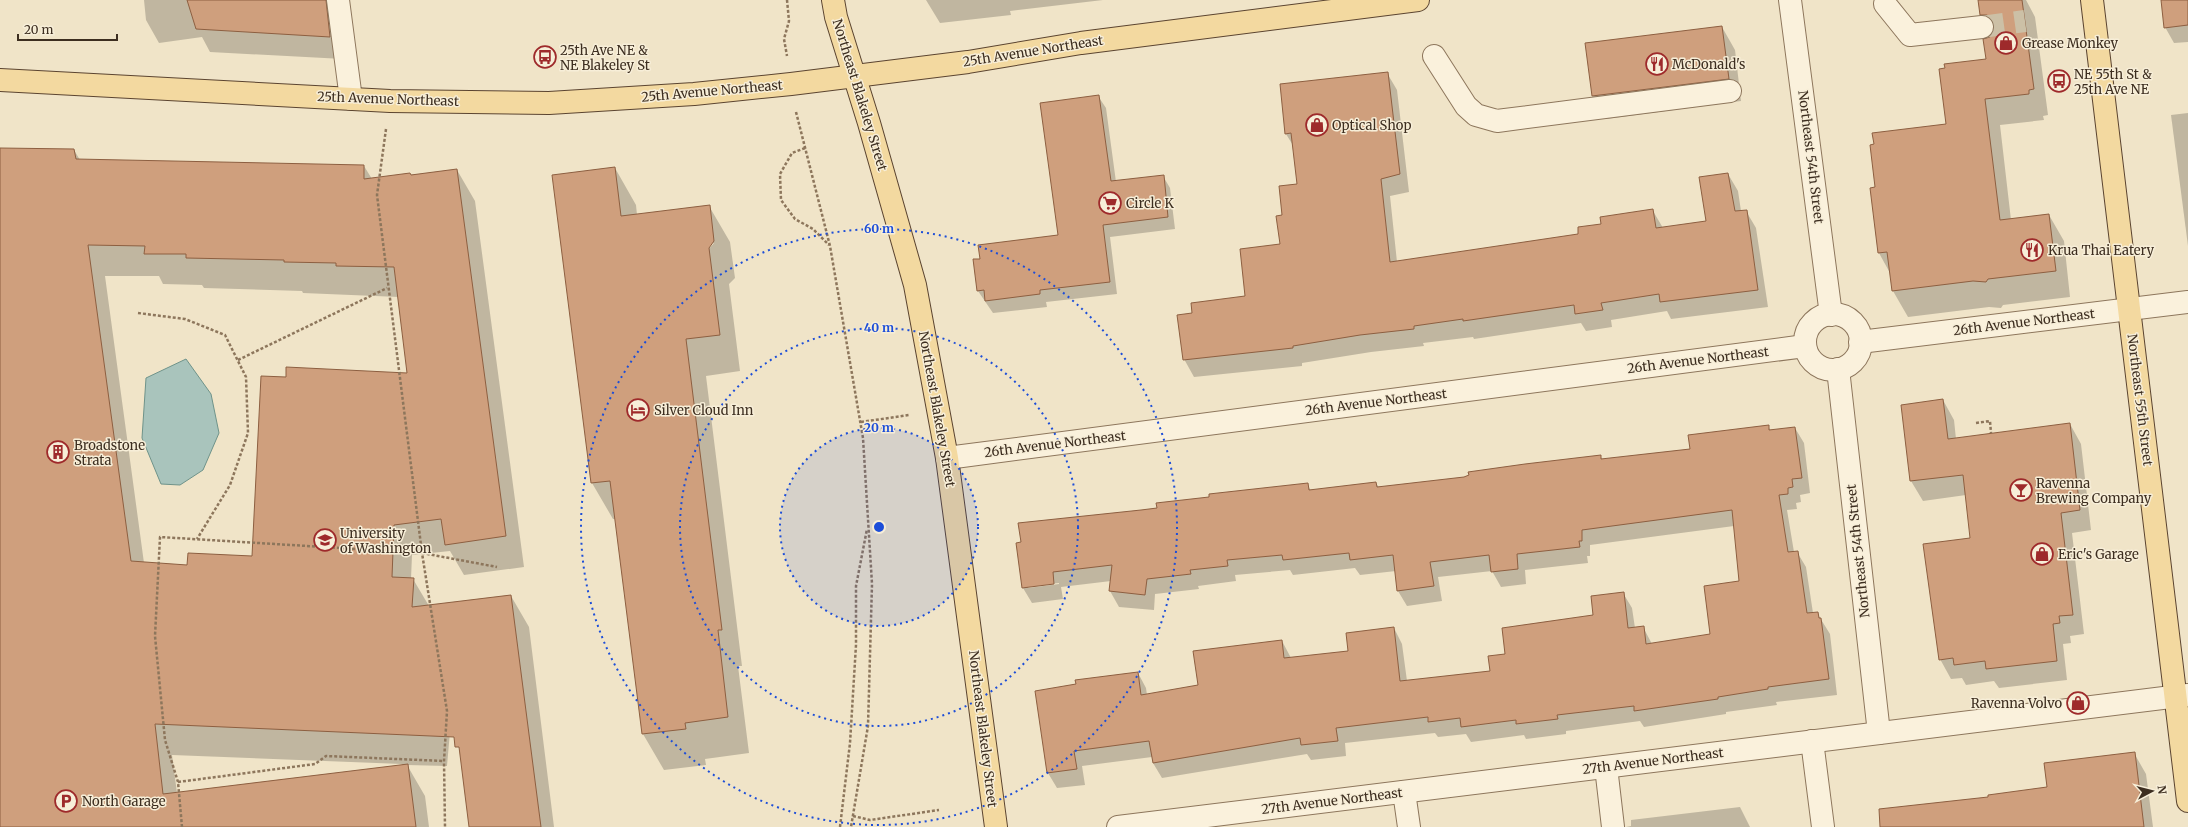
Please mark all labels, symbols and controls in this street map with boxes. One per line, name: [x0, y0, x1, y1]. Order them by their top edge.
scale bar: [18, 16, 117, 42]
street label: Northeast Blakeley Street: [829, 17, 891, 173]
text: 20 m: [24, 22, 53, 37]
shop icon: Grease Monkey: [1993, 30, 2019, 56]
street label: 25th Avenue Northeast: [962, 32, 1104, 70]
place label: Grease Monkey: [2022, 35, 2118, 52]
place label: 25th Ave NE & NE Blakeley St: [560, 42, 650, 74]
bus stop icon: 25th Ave NE & NE Blakeley St: [532, 44, 558, 70]
restaurant icon: McDonald's: [1644, 51, 1670, 77]
place label: McDonald's: [1672, 56, 1745, 73]
place label: NE 55th St & 25th Ave NE: [2074, 66, 2152, 98]
bus stop icon: NE 55th St & 25th Ave NE: [2046, 68, 2072, 94]
street label: 25th Avenue Northeast: [641, 76, 783, 106]
street label: 25th Avenue Northeast: [317, 88, 459, 110]
street label: Northeast 54th Street: [1794, 89, 1828, 225]
shop icon: Optical Shop: [1304, 112, 1330, 138]
place label: Optical Shop: [1332, 117, 1411, 134]
supermarket icon: Circle K: [1097, 190, 1123, 216]
place label: Circle K: [1126, 195, 1174, 212]
text: 60 m: [864, 221, 894, 236]
restaurant icon: Krua Thai Eatery: [2019, 237, 2045, 263]
place label: Krua Thai Eatery: [2048, 242, 2155, 259]
street label: 26th Avenue Northeast: [1952, 305, 2096, 339]
text: 40 m: [864, 320, 894, 335]
street label: Northeast Blakeley Street: [915, 330, 959, 488]
street label: Northeast 55th Street: [2123, 333, 2157, 467]
street label: 26th Avenue Northeast: [1626, 343, 1770, 377]
street label: 26th Avenue Northeast: [1304, 385, 1448, 419]
hotel icon: Silver Cloud Inn: [625, 397, 651, 423]
place label: Silver Cloud Inn: [654, 402, 754, 419]
text: 20 m: [864, 420, 894, 435]
street label: 26th Avenue Northeast: [983, 427, 1127, 461]
place label: Broadstone Strata: [74, 437, 145, 469]
building icon: Broadstone Strata: [45, 439, 71, 465]
place label: Ravenna Brewing Company: [2036, 475, 2152, 507]
bar icon: Ravenna Brewing Company: [2008, 477, 2034, 503]
street label: Northeast 54th Street: [1843, 483, 1873, 619]
centre of rings: [872, 520, 886, 534]
place label: University of Washington: [340, 525, 432, 557]
school or university icon: University of Washington: [312, 527, 338, 553]
shop icon: Eric's Garage: [2029, 541, 2055, 567]
place label: Eric's Garage: [2058, 546, 2139, 563]
street label: Northeast Blakeley Street: [965, 649, 1001, 809]
shop icon: Ravenna Volvo: [2065, 690, 2091, 716]
place label: Ravenna Volvo: [1971, 695, 2062, 712]
street label: 27th Avenue Northeast: [1581, 744, 1725, 778]
north arrow: [2132, 771, 2172, 811]
street label: 27th Avenue Northeast: [1260, 784, 1404, 818]
text: N: [2154, 785, 2169, 795]
parking icon: North Garage: [53, 788, 79, 814]
place label: North Garage: [82, 793, 166, 810]

